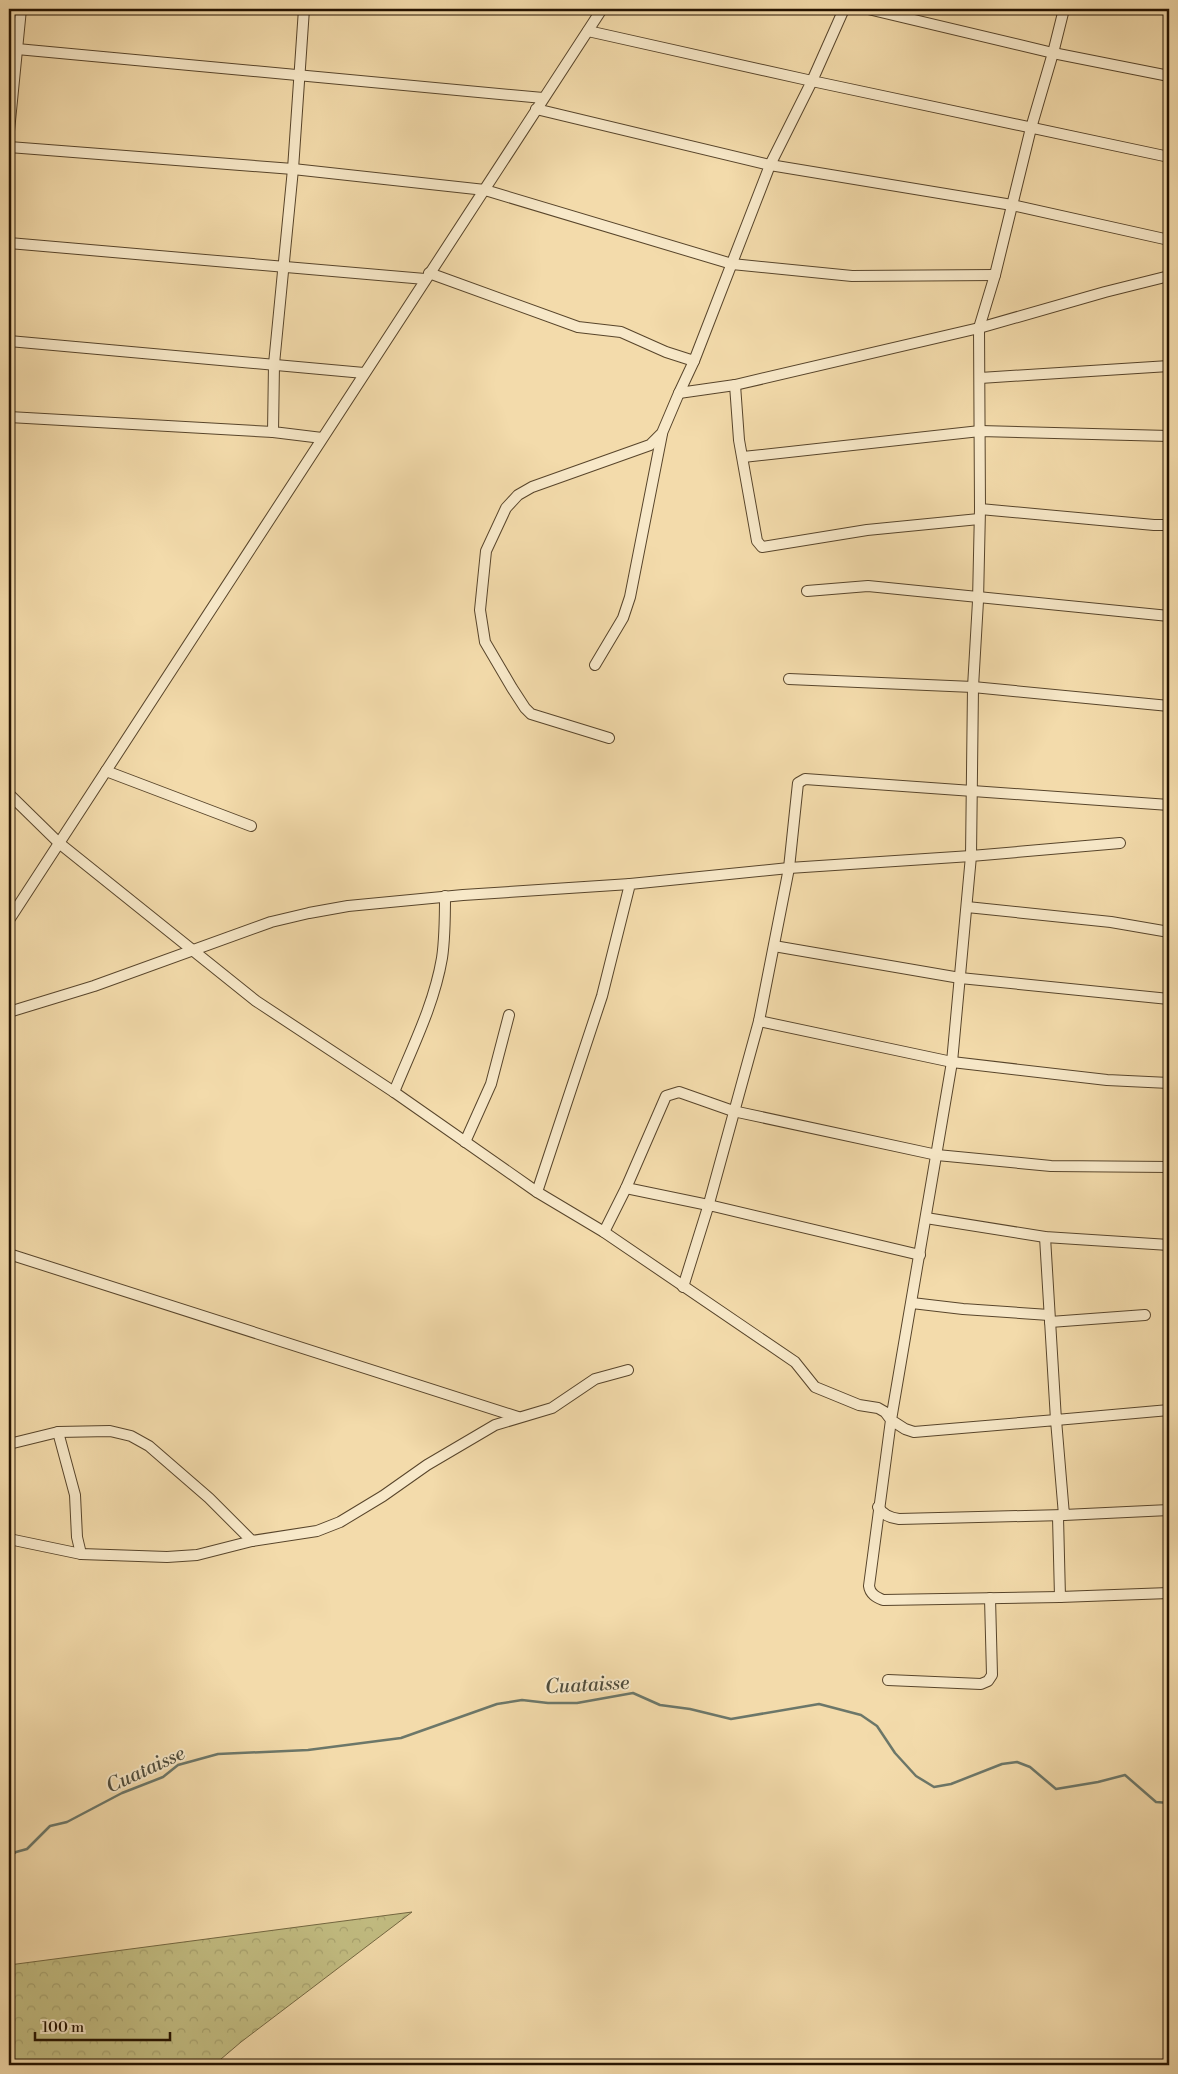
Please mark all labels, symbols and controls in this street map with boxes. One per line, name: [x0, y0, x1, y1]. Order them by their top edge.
water label: Cuataisse: [544, 1671, 631, 1700]
water label: Cuataisse: [102, 1741, 190, 1800]
scale bar: [35, 2009, 170, 2041]
text: 100 m: [42, 2018, 84, 2037]

